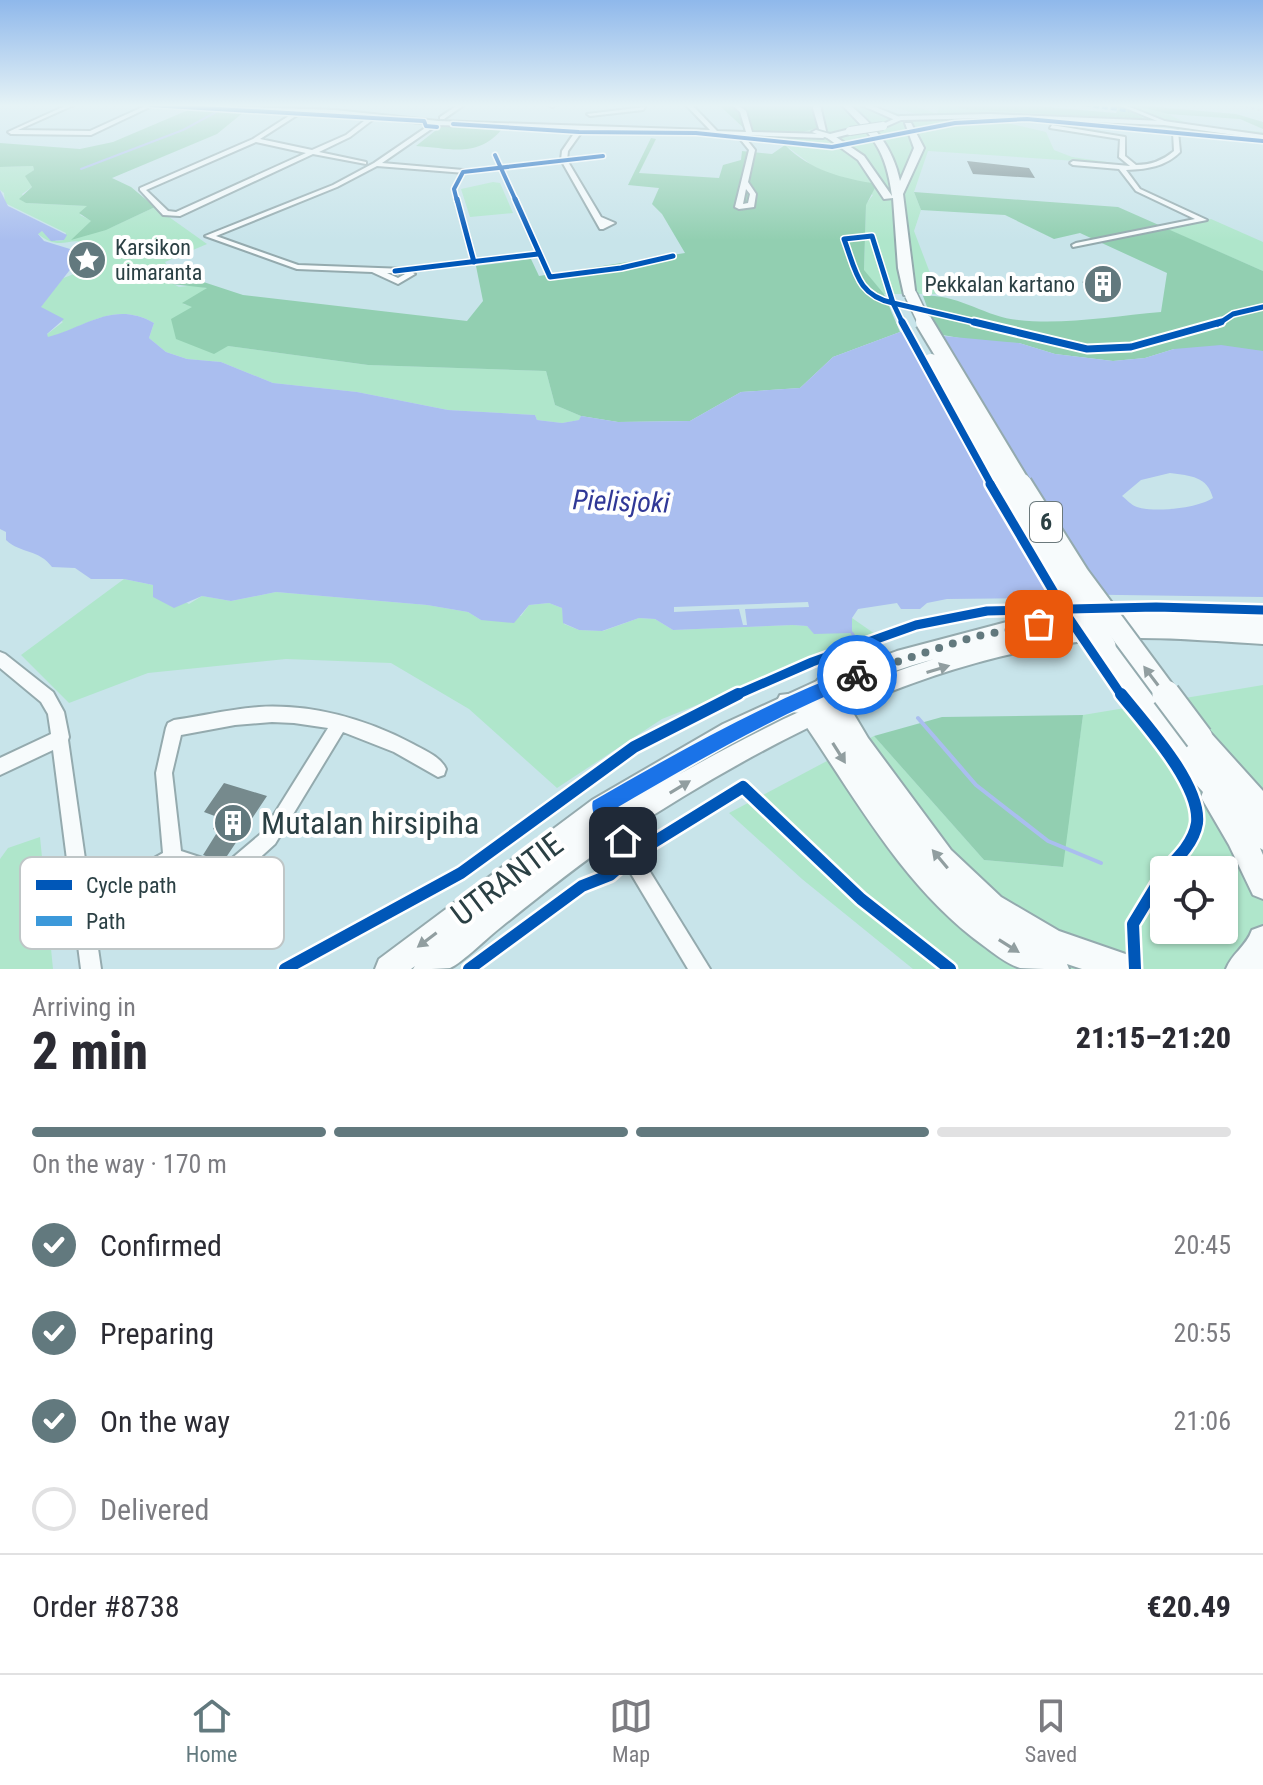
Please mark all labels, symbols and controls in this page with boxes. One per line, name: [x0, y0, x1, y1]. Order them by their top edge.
place label: Karsikon uimaranta: [115, 235, 202, 285]
place icon: Karsikon uimaranta: [66, 239, 108, 281]
building icon: Pekkalan kartano: [1082, 263, 1124, 305]
place label: Pekkalan kartano: [925, 272, 1075, 297]
water label: Pielisjoki: [572, 483, 671, 520]
road number: 6: [1030, 502, 1062, 542]
pin: [1005, 590, 1073, 658]
icon: bag: [1017, 602, 1061, 646]
courier: [817, 635, 897, 715]
icon: bike: [835, 653, 879, 697]
one-way arrow: [926, 662, 950, 674]
one-way arrow: [1144, 666, 1160, 686]
one-way arrow: [831, 742, 845, 764]
one-way arrow: [669, 781, 691, 795]
building icon: Mutalan hirsipiha: [212, 802, 254, 844]
place label: Mutalan hirsipiha: [261, 804, 479, 842]
pin: [589, 807, 657, 875]
icon: home: [601, 819, 645, 863]
street label: UTRANTIE: [444, 825, 570, 933]
one-way arrow: [932, 849, 949, 869]
map controls: [1150, 856, 1238, 944]
button: locate: [1150, 856, 1238, 944]
legend: [20, 857, 284, 949]
text: Cycle path: [86, 873, 177, 898]
text: Path: [86, 909, 126, 934]
one-way arrow: [416, 932, 438, 948]
one-way arrow: [998, 938, 1020, 952]
text: Arriving in: [32, 992, 136, 1022]
text: 21:15–21:20: [1076, 1020, 1231, 1055]
text: 2 min: [32, 1021, 148, 1082]
text: On the way · 170 m: [32, 1149, 227, 1179]
icon: check: [32, 1223, 76, 1267]
text: Confirmed: [100, 1228, 222, 1263]
text: 20:45: [1174, 1230, 1231, 1260]
icon: check: [32, 1311, 76, 1355]
text: Preparing: [100, 1316, 214, 1351]
text: 20:55: [1174, 1318, 1231, 1348]
icon: check: [32, 1399, 76, 1443]
text: On the way: [100, 1404, 230, 1439]
text: 21:06: [1174, 1406, 1231, 1436]
text: Delivered: [100, 1492, 209, 1527]
text: Order #8738: [32, 1589, 180, 1624]
text: €20.49: [1146, 1589, 1231, 1624]
tab: Home: [186, 1694, 237, 1767]
tab: Map: [609, 1694, 653, 1767]
tab: Saved: [1025, 1694, 1077, 1767]

